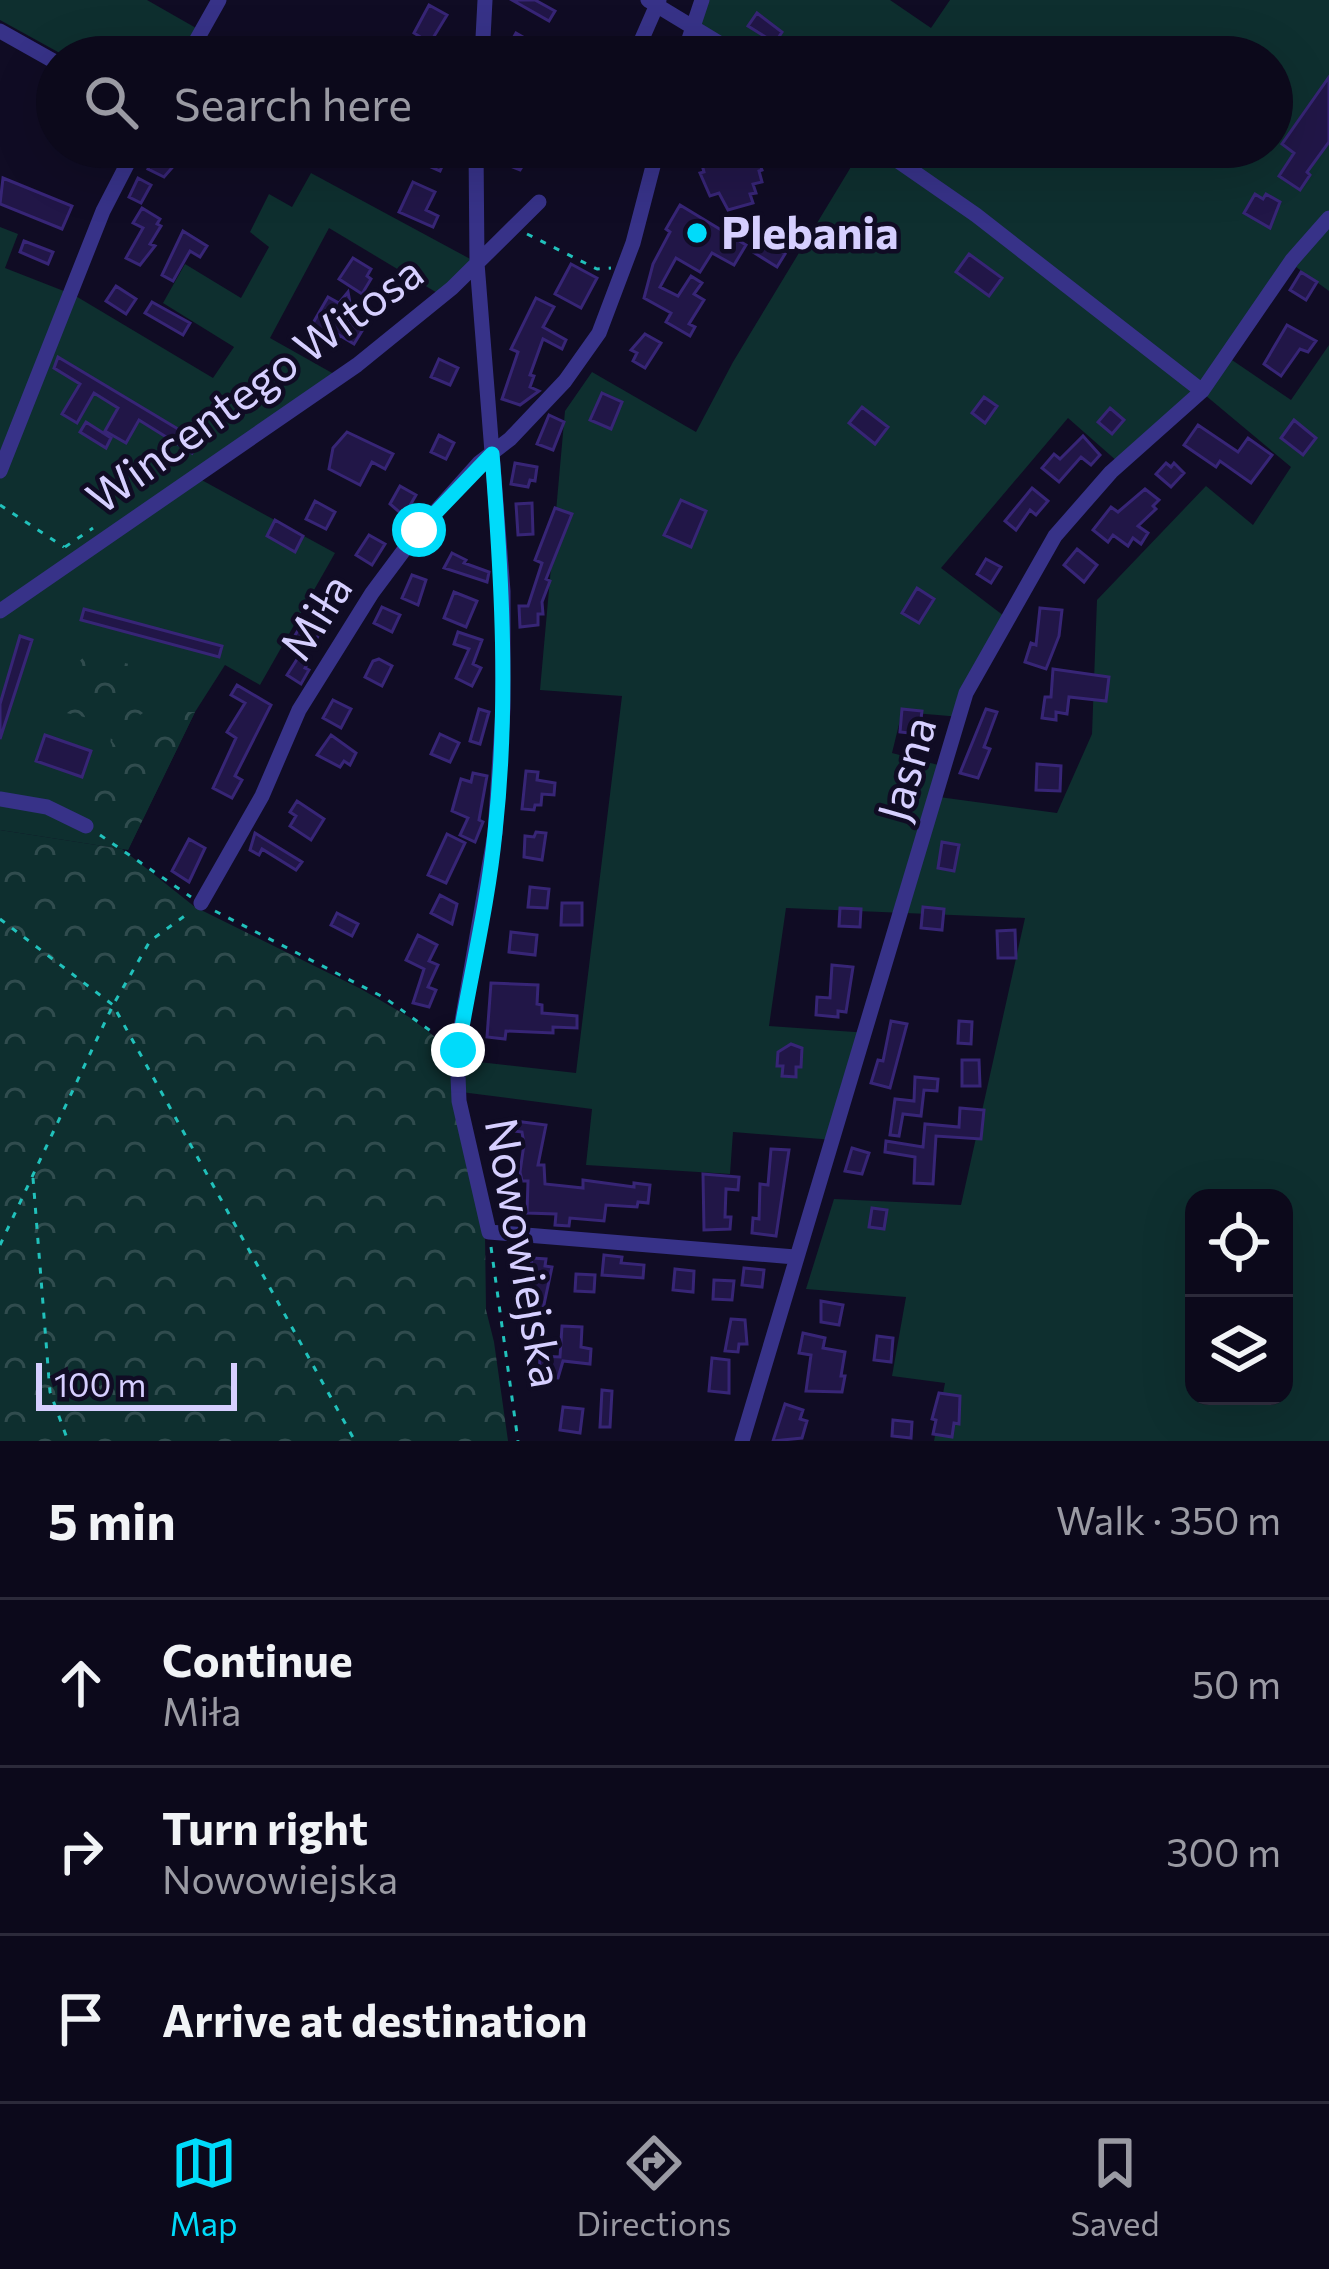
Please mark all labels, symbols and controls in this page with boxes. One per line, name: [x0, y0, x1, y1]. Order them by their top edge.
search box: [36, 36, 1293, 168]
icon: search: [78, 69, 144, 135]
text: Search here: [174, 75, 412, 130]
place label: Plebania: [721, 203, 899, 258]
marker: Plebania: [684, 220, 710, 246]
street label: Wincentego Witosa: [75, 242, 432, 523]
route start: [392, 503, 446, 557]
street label: Miła: [266, 562, 362, 669]
street label: Jasna: [863, 710, 946, 827]
route end: [431, 1023, 485, 1077]
street label: Nowowiejska: [476, 1114, 577, 1392]
map controls: [1185, 1189, 1293, 1405]
button: locate: [1185, 1189, 1293, 1297]
button: layers: [1185, 1297, 1293, 1405]
scale bar: [36, 1357, 237, 1410]
text: 100 m: [54, 1363, 146, 1404]
text: 5 min: [48, 1488, 176, 1551]
text: Walk · 350 m: [1056, 1495, 1281, 1543]
text: Continue: [162, 1631, 353, 1686]
icon: ahead: [48, 1650, 114, 1716]
text: 50 m: [1192, 1659, 1281, 1707]
text: Miła: [162, 1686, 242, 1734]
text: Turn right: [162, 1799, 368, 1854]
icon: right: [48, 1818, 114, 1884]
text: 300 m: [1166, 1827, 1281, 1875]
text: Nowowiejska: [162, 1854, 398, 1902]
icon: arrive: [48, 1986, 114, 2052]
text: Arrive at destination: [162, 1991, 588, 2046]
tab: Map: [170, 2130, 238, 2243]
tab: Directions: [577, 2130, 731, 2243]
tab: Saved: [1070, 2130, 1159, 2243]

